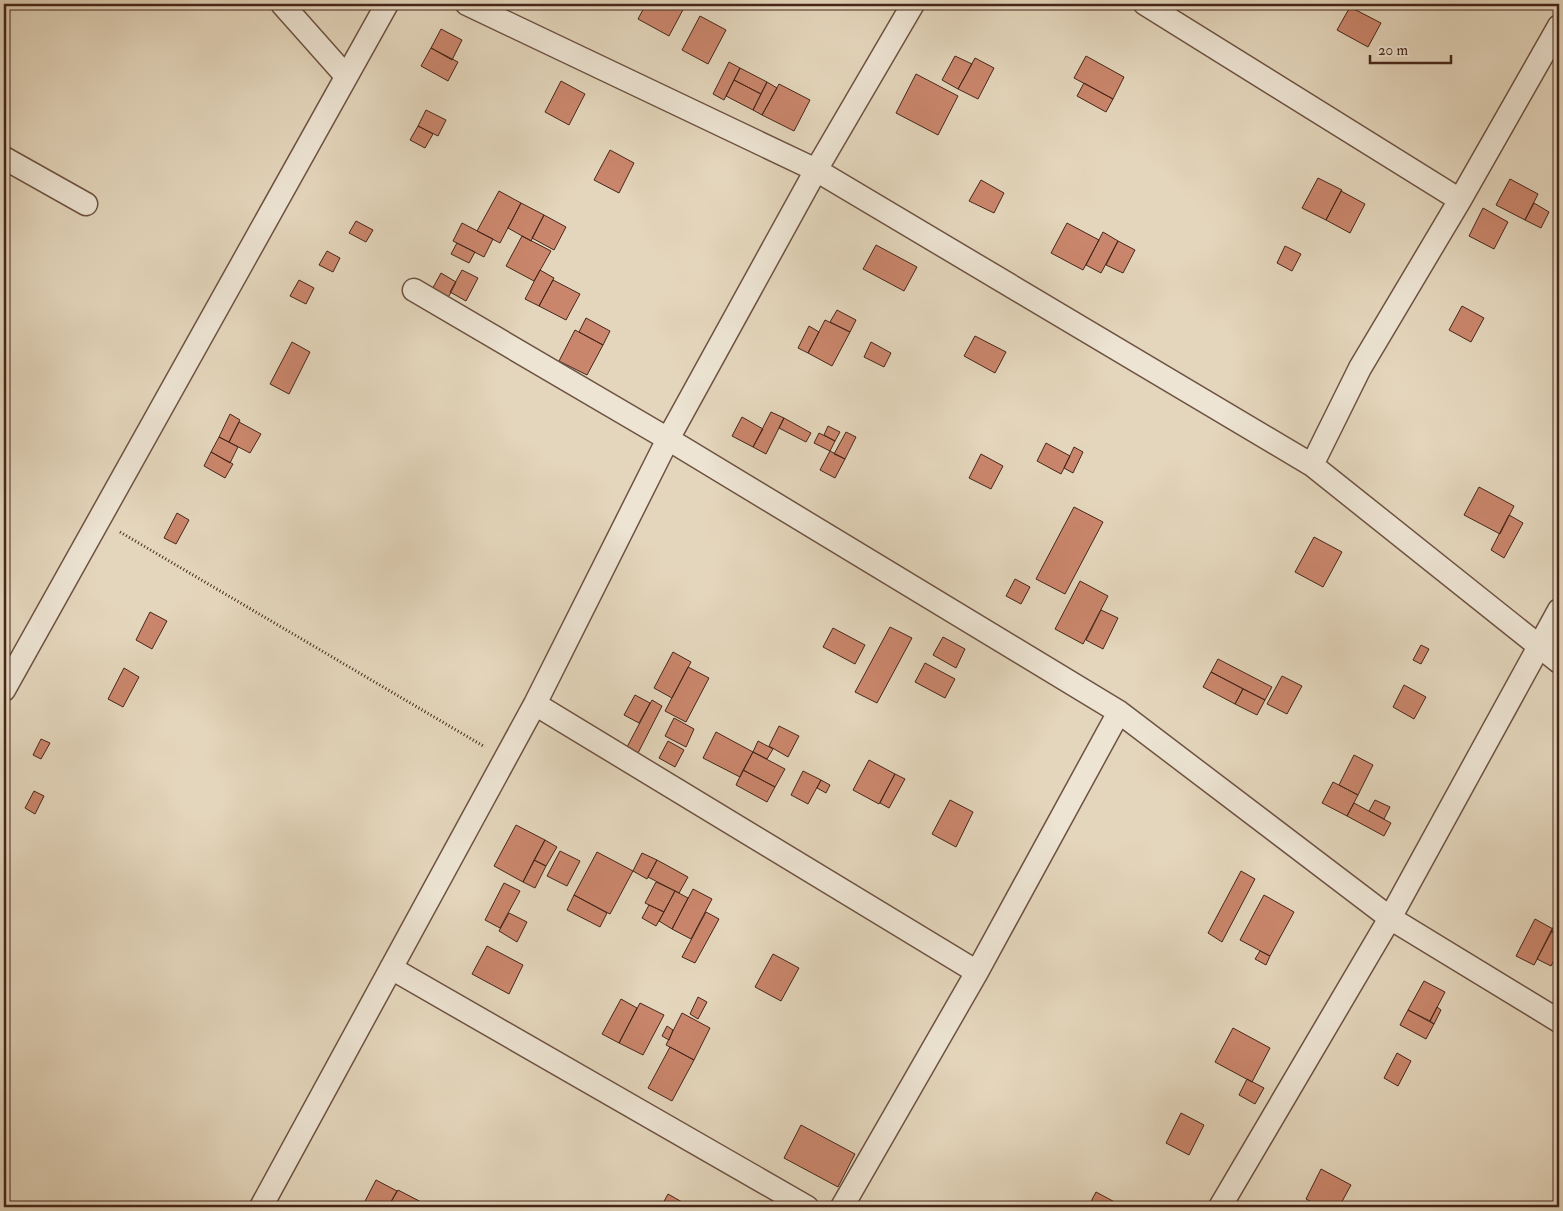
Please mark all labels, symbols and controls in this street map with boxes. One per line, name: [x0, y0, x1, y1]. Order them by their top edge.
scale bar: [1370, 32, 1452, 64]
text: 20 m: [1378, 41, 1408, 60]

